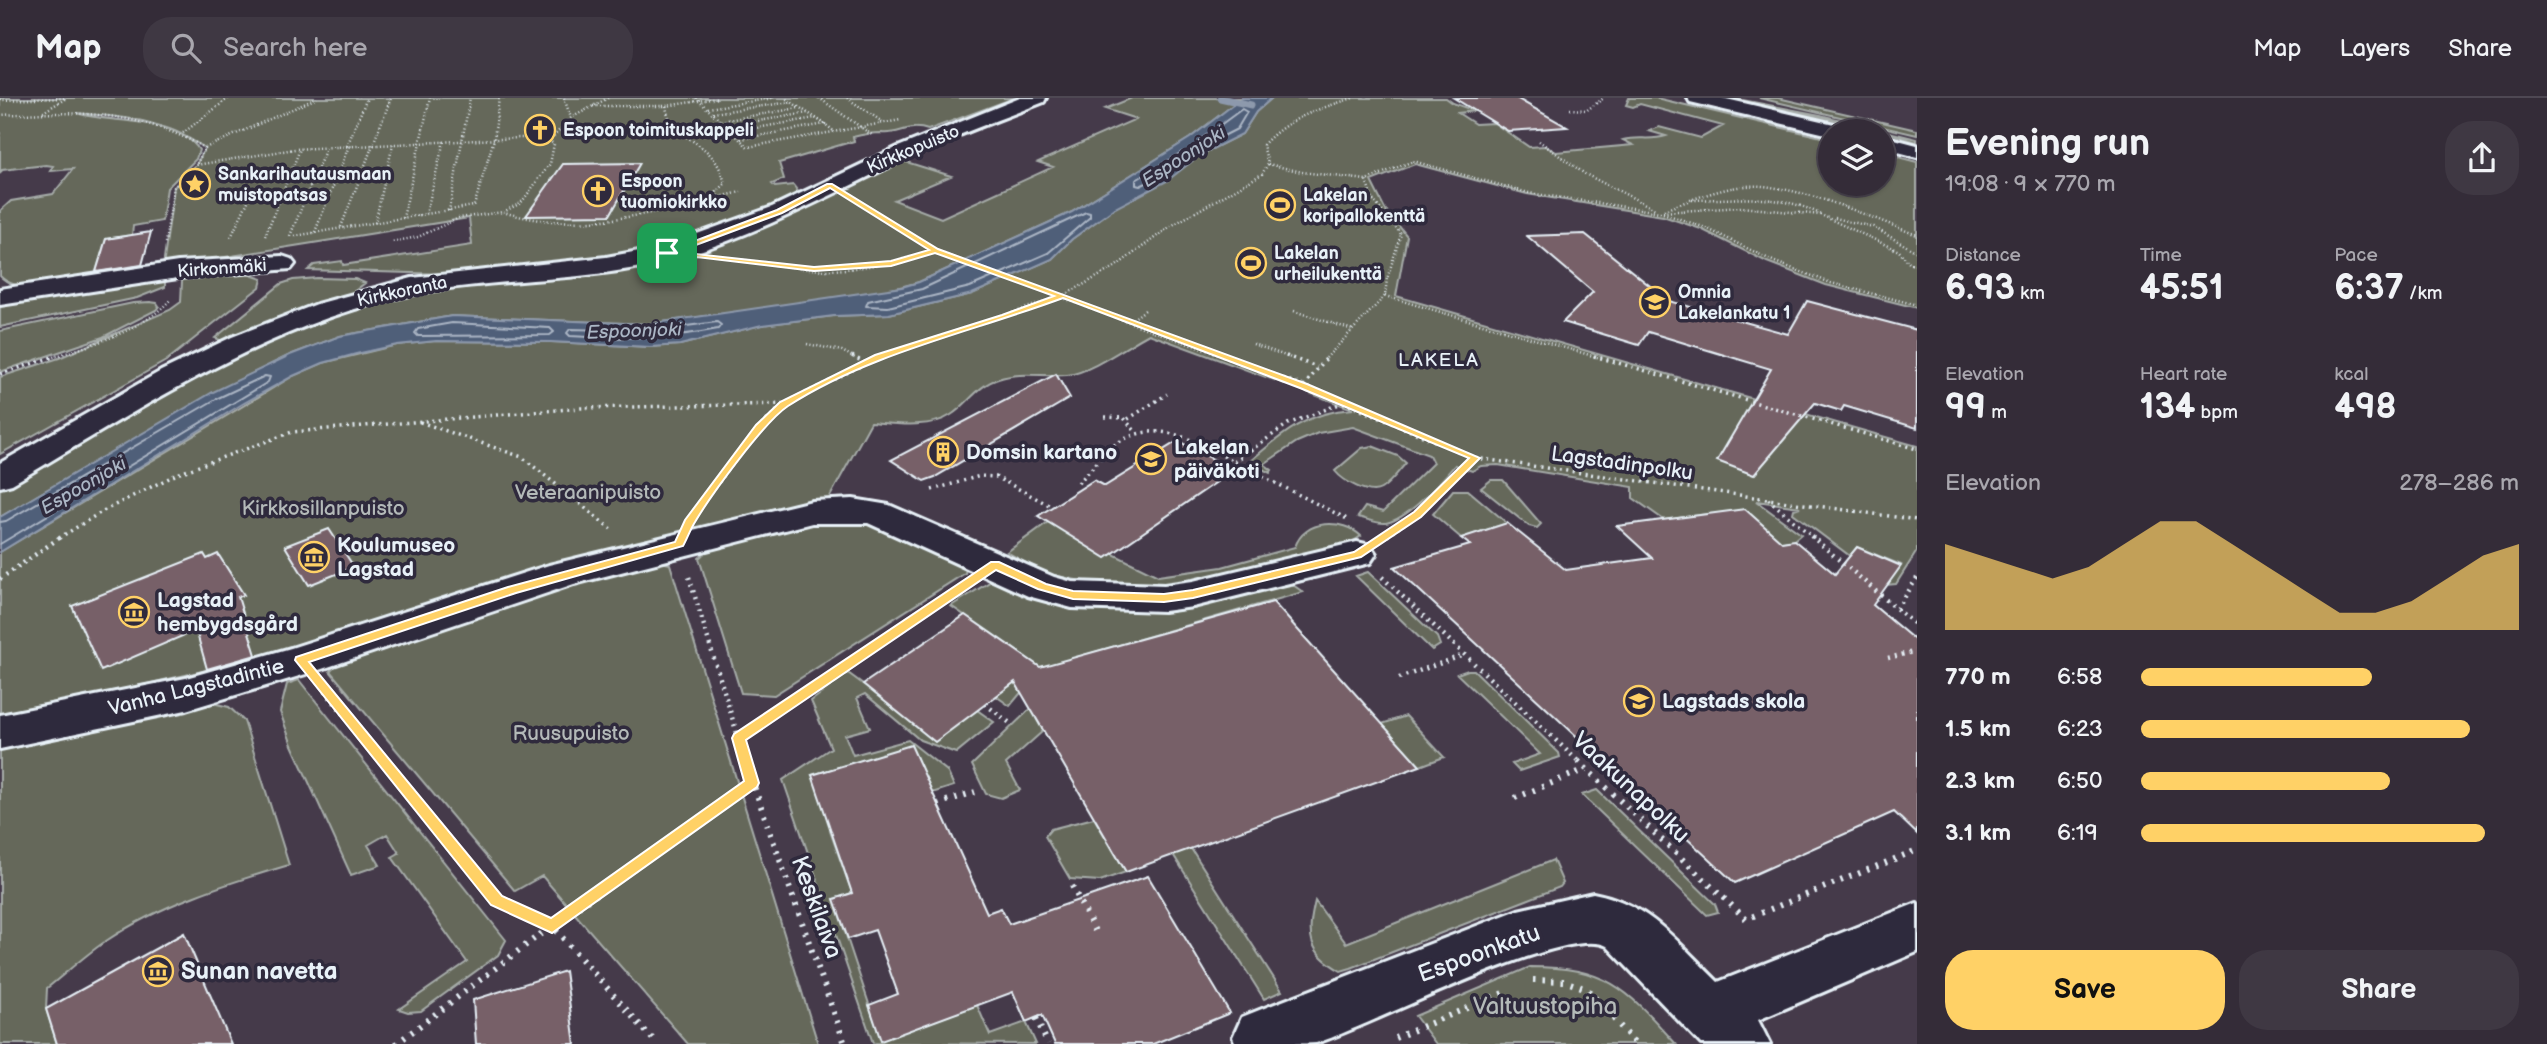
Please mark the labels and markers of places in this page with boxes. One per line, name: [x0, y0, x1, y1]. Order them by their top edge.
church icon: Espoon toimituskappeli: [523, 113, 557, 147]
place label: Espoon toimituskappeli: [563, 120, 754, 141]
place label: Sankarihautausmaan muistopatsas: [218, 164, 392, 206]
place icon: Sankarihautausmaan muistopatsas: [178, 167, 212, 201]
place label: Espoon tuomiokirkko: [620, 171, 727, 213]
church icon: Espoon tuomiokirkko: [581, 174, 615, 208]
place label: Lakelan koripallokenttä: [1303, 185, 1425, 227]
sports icon: Lakelan koripallokenttä: [1263, 188, 1297, 222]
pin: [637, 223, 697, 283]
place label: Lakelan urheilukenttä: [1274, 243, 1382, 285]
sports icon: Lakelan urheilukenttä: [1234, 246, 1268, 280]
place label: Omnia Lakelankatu 1: [1678, 282, 1791, 324]
school or university icon: Omnia Lakelankatu 1: [1638, 285, 1672, 319]
building icon: Domsin kartano: [926, 435, 960, 469]
place label: Lakelan päiväkoti: [1174, 435, 1260, 484]
place label: Domsin kartano: [966, 440, 1117, 465]
school or university icon: Lakelan päiväkoti: [1134, 442, 1168, 476]
place label: Koulumuseo Lagstad: [337, 533, 455, 582]
museum icon: Koulumuseo Lagstad: [297, 540, 331, 574]
place label: Lagstad hembygdsgård: [157, 588, 298, 637]
museum icon: Lagstad hembygdsgård: [117, 595, 151, 629]
school or university icon: Lagstads skola: [1622, 684, 1656, 718]
place label: Lagstads skola: [1662, 689, 1805, 714]
museum icon: Sunan navetta: [141, 954, 175, 988]
place label: Sunan navetta: [181, 957, 337, 986]

